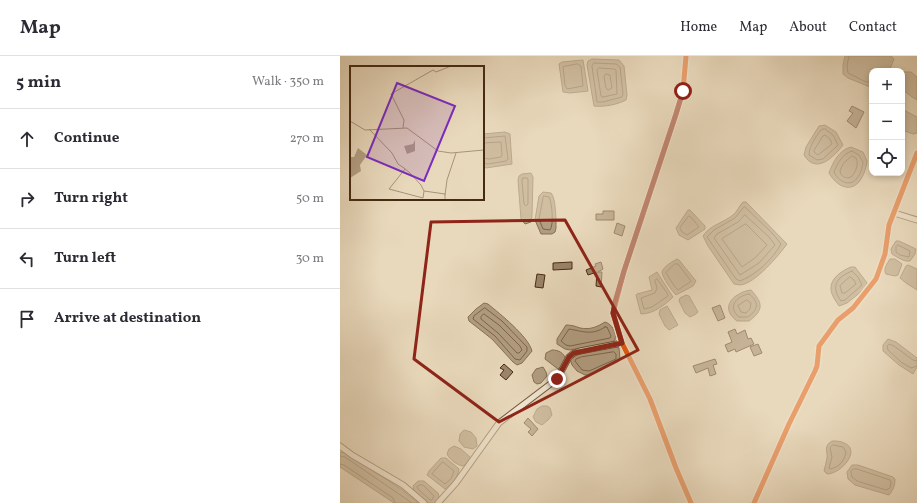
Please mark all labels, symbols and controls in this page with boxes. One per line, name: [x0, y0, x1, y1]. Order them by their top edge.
text: Map: [20, 15, 61, 41]
text: Home: [680, 18, 717, 37]
text: Map: [739, 18, 767, 37]
text: About: [789, 18, 827, 37]
text: Contact: [849, 18, 897, 37]
inset map: [350, 66, 484, 200]
map controls: [869, 68, 905, 176]
button: +: [869, 68, 905, 104]
text: 5 min: [16, 71, 61, 94]
text: Walk · 350 m: [252, 73, 324, 91]
route start: [674, 82, 692, 100]
button: −: [869, 104, 905, 140]
icon: ahead: [16, 128, 38, 150]
text: Continue: [54, 128, 119, 149]
text: 270 m: [290, 130, 324, 148]
button: locate: [869, 140, 905, 176]
icon: right: [16, 188, 38, 210]
text: Turn right: [54, 188, 128, 209]
text: 50 m: [296, 190, 324, 208]
icon: left: [16, 248, 38, 270]
text: Turn left: [54, 248, 116, 269]
text: 30 m: [296, 250, 324, 268]
icon: arrive: [16, 308, 38, 330]
text: Arrive at destination: [54, 308, 201, 329]
route end: [548, 370, 566, 388]

